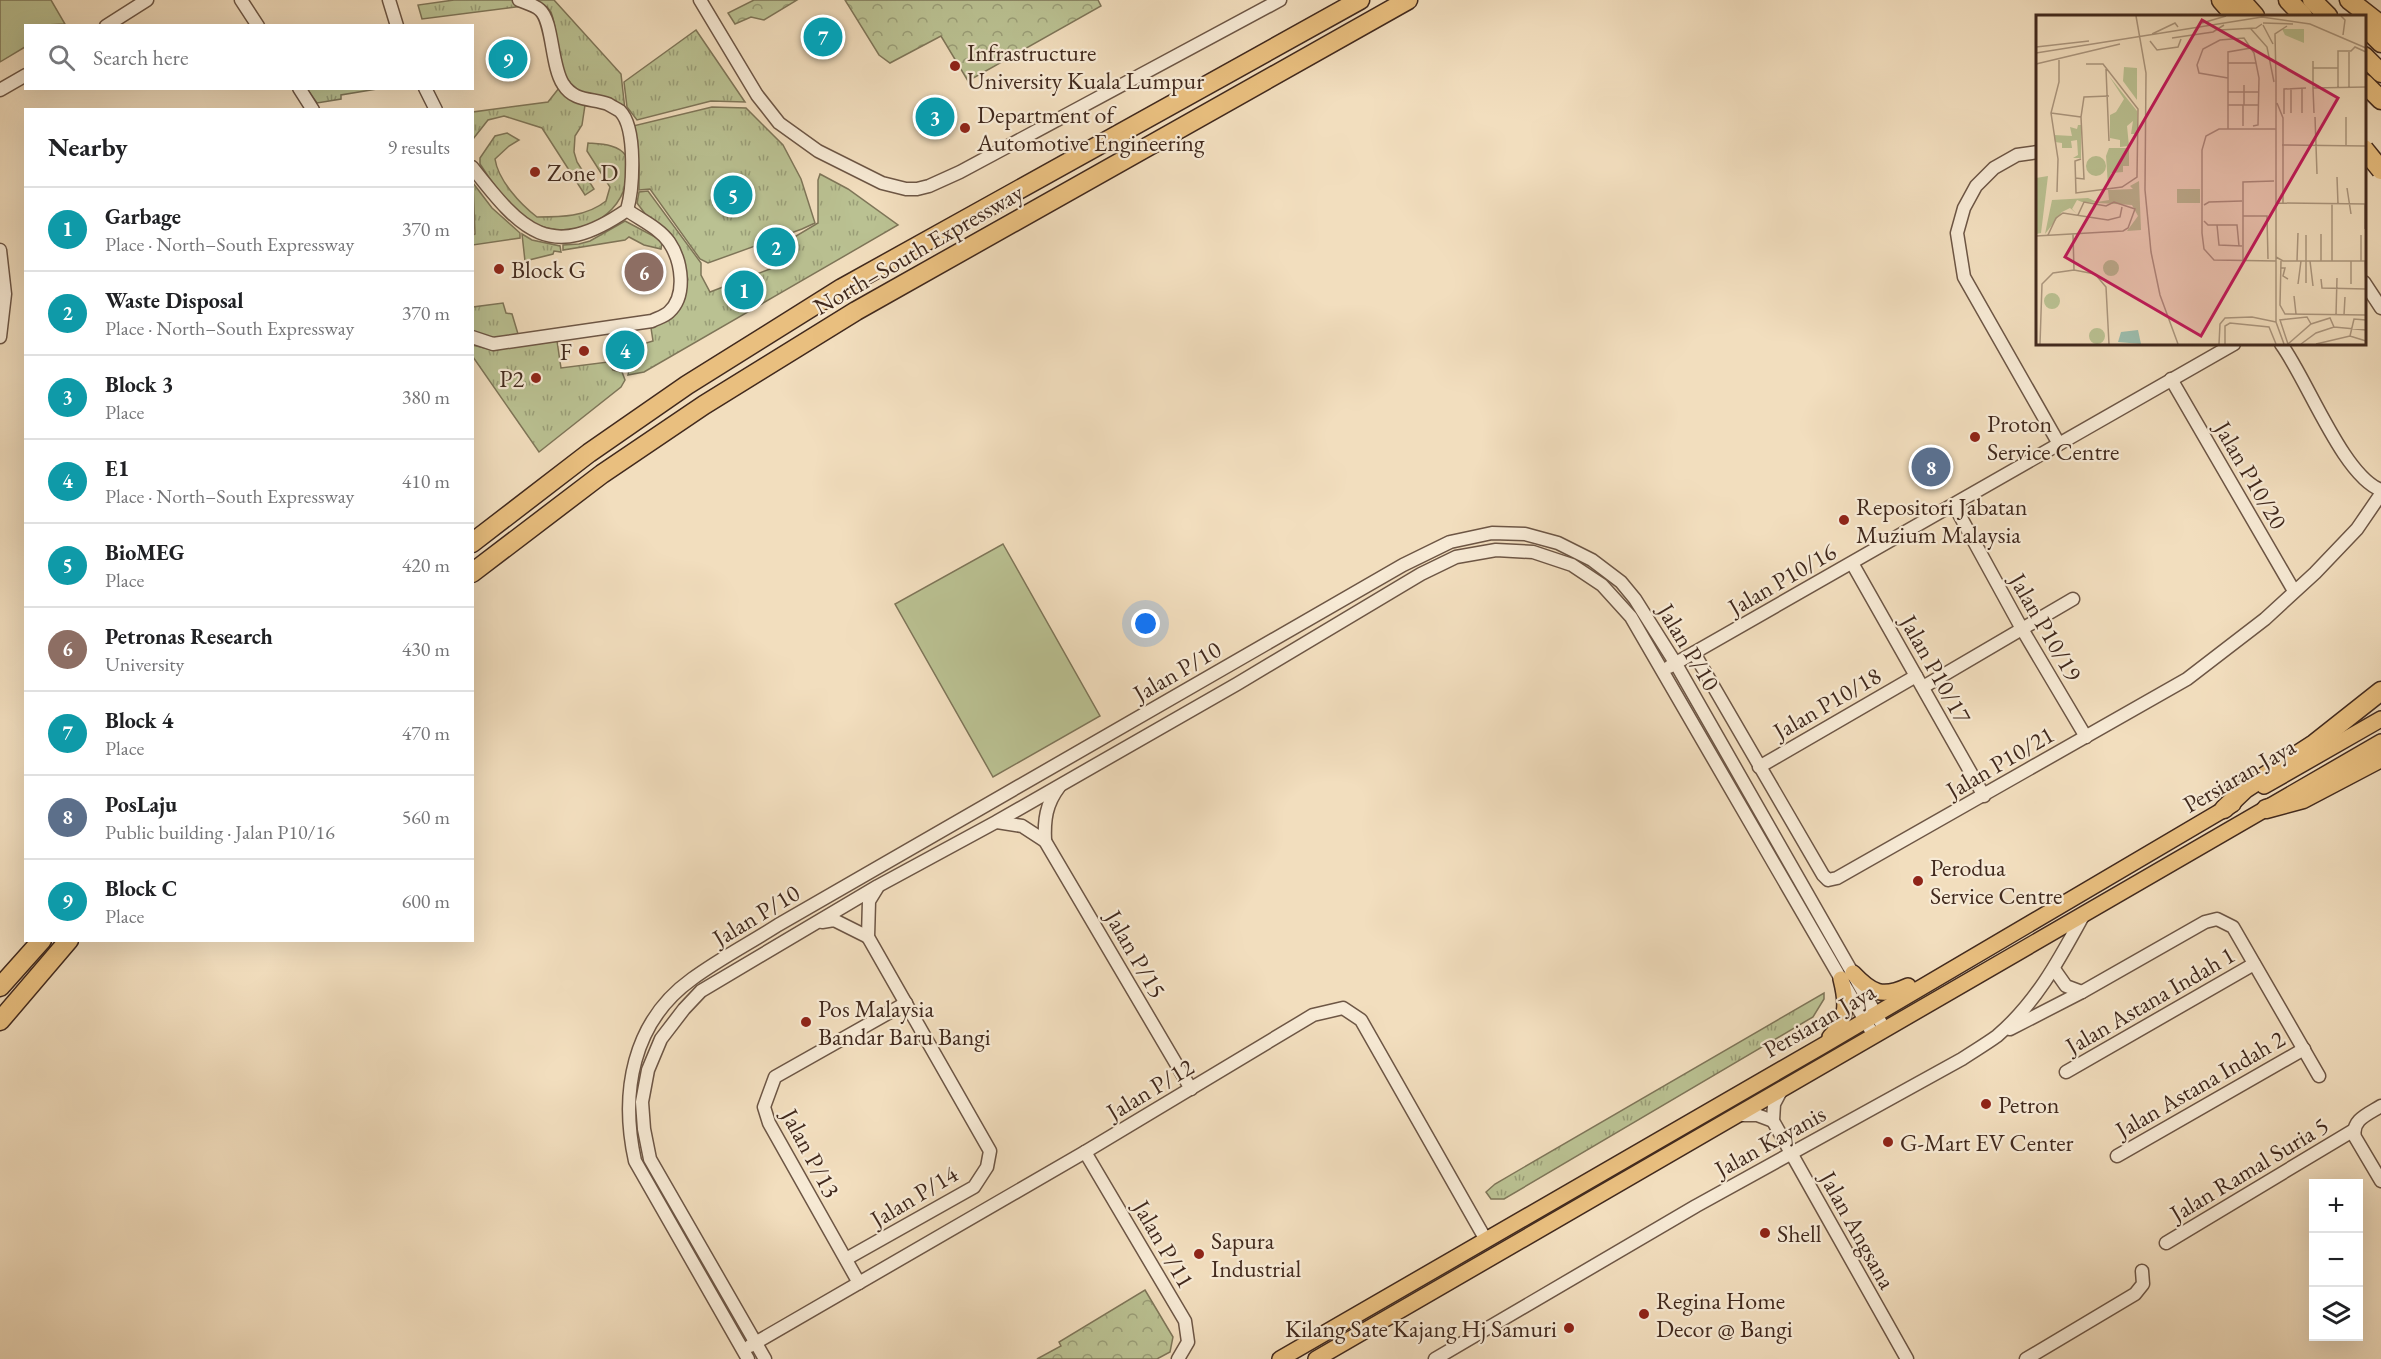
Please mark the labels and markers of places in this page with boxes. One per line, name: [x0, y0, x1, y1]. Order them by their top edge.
pin: 7: [804, 15, 842, 60]
pin: 9: [488, 36, 528, 82]
place label: Infrastructure University Kuala Lumpur: [967, 37, 1204, 96]
marker: Infrastructure University Kuala Lumpur: [948, 59, 962, 73]
pin: 3: [916, 94, 954, 140]
place label: Department of Automotive Engineering: [976, 99, 1205, 158]
marker: Department of Automotive Engineering: [958, 121, 972, 135]
place label: Zone D: [547, 157, 618, 188]
marker: Zone D: [528, 165, 542, 179]
pin: 5: [714, 172, 752, 218]
pin: 2: [756, 224, 796, 270]
pin: 6: [624, 250, 664, 294]
place label: Block G: [511, 254, 586, 285]
marker: Block G: [492, 262, 506, 276]
pin: 1: [724, 268, 764, 312]
pin: 4: [606, 328, 644, 372]
place label: F: [560, 336, 572, 367]
marker: F: [577, 344, 591, 358]
place label: P2: [499, 363, 524, 394]
marker: P2: [529, 371, 543, 385]
place label: Proton Service Centre: [1987, 408, 2119, 467]
marker: Proton Service Centre: [1968, 430, 1982, 444]
pin: 8: [1912, 444, 1950, 490]
place label: Repositori Jabatan Muzium Malaysia: [1856, 491, 2028, 550]
marker: Repositori Jabatan Muzium Malaysia: [1837, 513, 1851, 527]
place label: Perodua Service Centre: [1930, 852, 2062, 911]
marker: Perodua Service Centre: [1911, 874, 1925, 888]
place label: Pos Malaysia Bandar Baru Bangi: [818, 993, 991, 1052]
marker: Pos Malaysia Bandar Baru Bangi: [799, 1015, 813, 1029]
place label: Petron: [1998, 1089, 2060, 1120]
marker: Petron: [1979, 1097, 1993, 1111]
place label: G-Mart EV Center: [1900, 1127, 2074, 1158]
marker: G-Mart EV Center: [1881, 1135, 1895, 1149]
place label: Shell: [1777, 1218, 1822, 1249]
place label: Sapura Industrial: [1211, 1225, 1301, 1284]
marker: Shell: [1758, 1226, 1772, 1240]
marker: Sapura Industrial: [1192, 1247, 1206, 1261]
place label: Regina Home Decor @ Bangi: [1656, 1285, 1793, 1344]
marker: Regina Home Decor @ Bangi: [1637, 1307, 1651, 1321]
place label: Kilang Sate Kajang Hj Samuri: [1285, 1313, 1557, 1344]
marker: Kilang Sate Kajang Hj Samuri: [1562, 1321, 1576, 1335]

